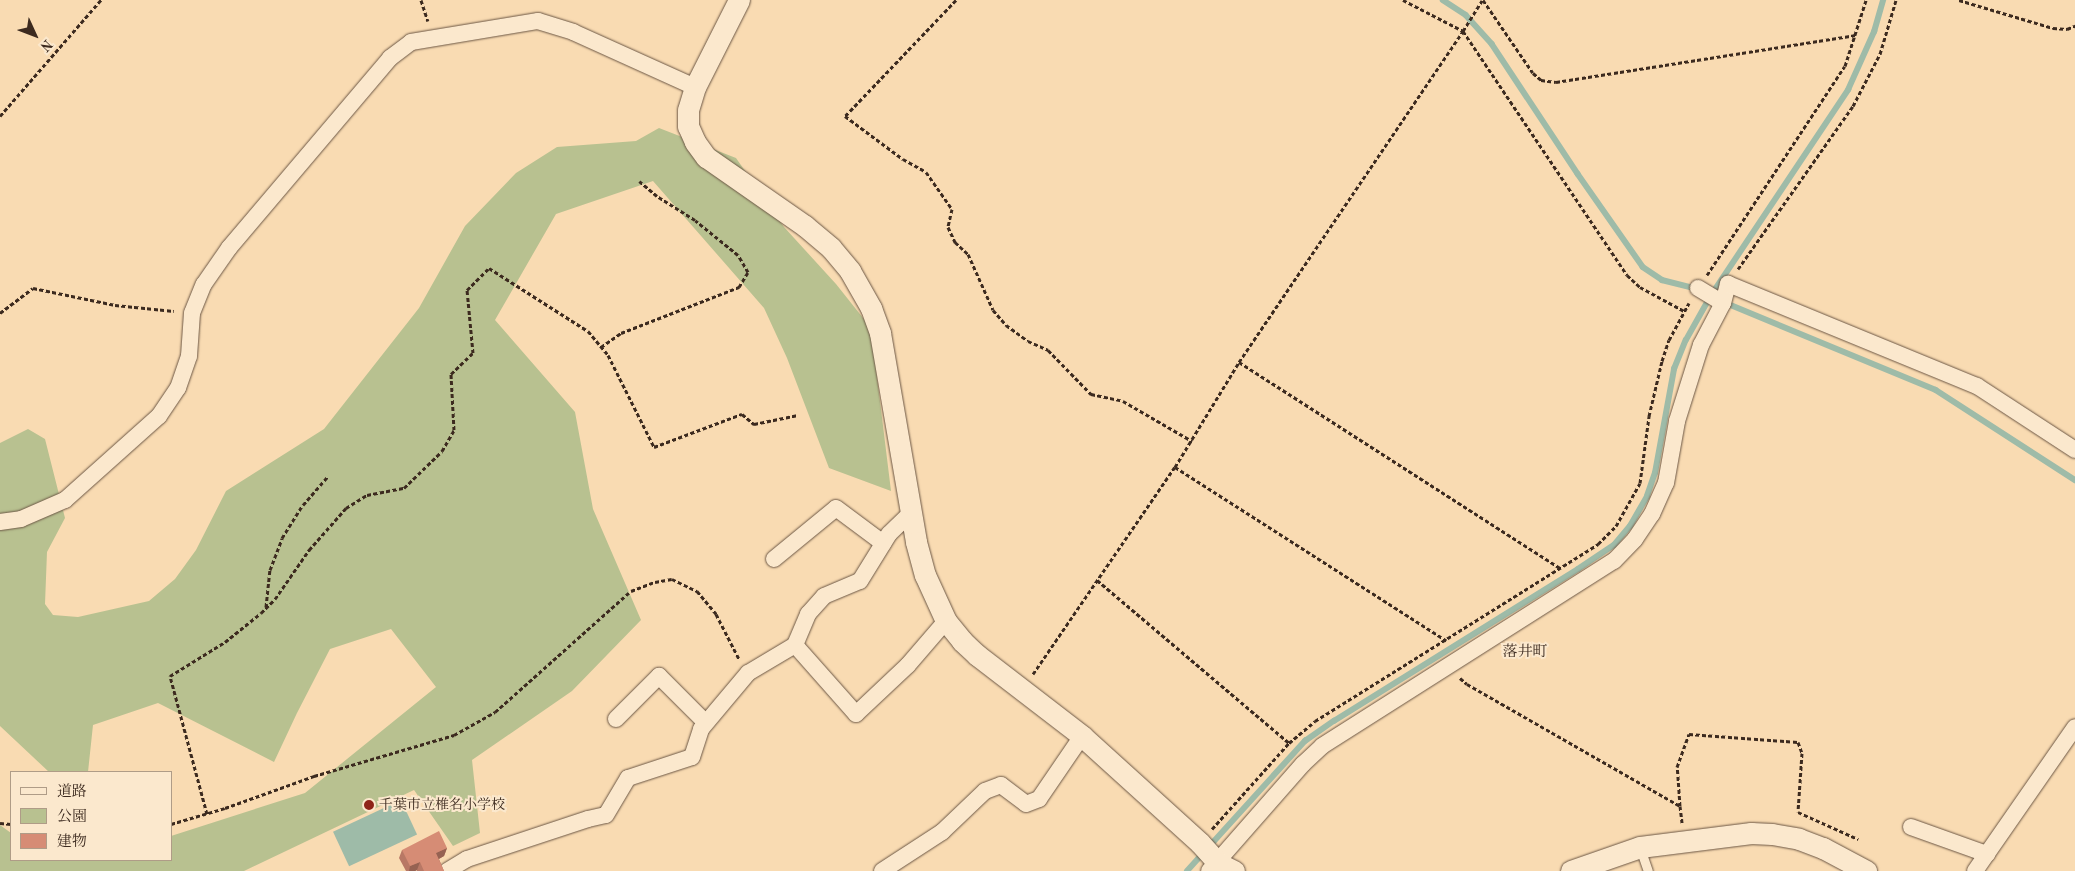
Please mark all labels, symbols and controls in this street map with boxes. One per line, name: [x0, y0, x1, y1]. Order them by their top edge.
north arrow: [10, 10, 60, 60]
text: N: [37, 37, 55, 54]
district label: 落井町: [1503, 644, 1547, 662]
legend: [10, 771, 172, 861]
text: 道路: [57, 785, 87, 800]
place label: 千葉市立椎名小学校: [379, 797, 505, 813]
marker: 千葉市立椎名小学校: [363, 799, 375, 811]
text: 公園: [57, 810, 87, 825]
text: 建物: [57, 835, 87, 850]

